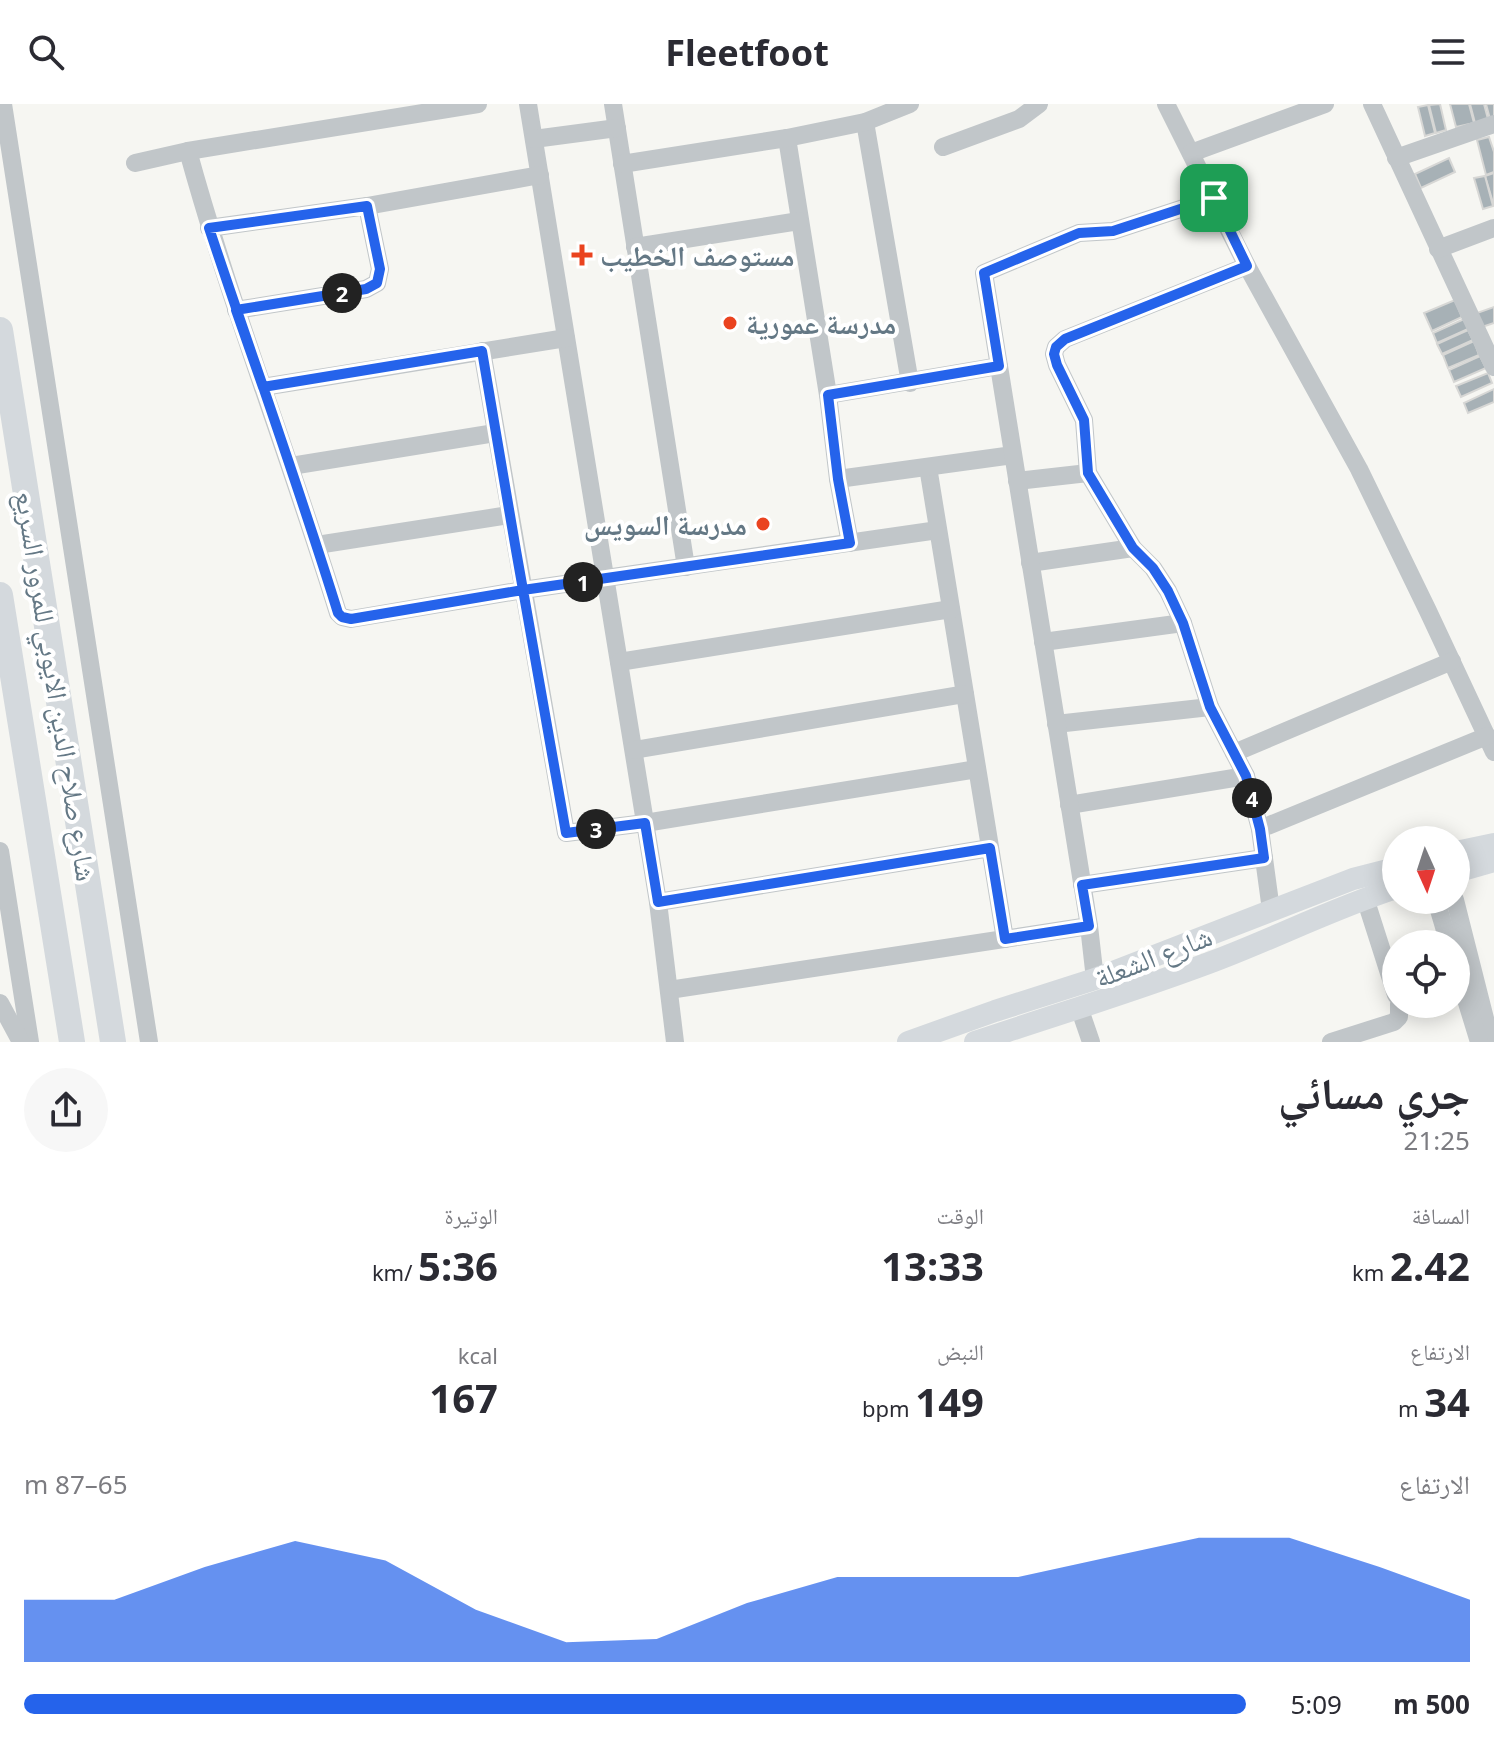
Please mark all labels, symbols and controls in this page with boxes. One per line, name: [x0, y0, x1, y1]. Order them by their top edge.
text: Fleetfoot: [665, 28, 829, 77]
icon: search: [24, 30, 68, 74]
icon: menu: [1426, 30, 1470, 74]
pin: [1180, 164, 1248, 232]
icon: arrive: [1192, 176, 1236, 220]
place label: مستوصف الخطيب: [600, 236, 795, 274]
marker: مستوصف الخطيب: [571, 244, 593, 266]
pin: 2: [322, 273, 362, 313]
text: 2: [336, 278, 348, 308]
place label: مدرسة عمورية: [746, 304, 896, 342]
marker: مدرسة عمورية: [721, 314, 739, 332]
street label: شارع صلاح الدين الايوبي للمرور السريع: [2, 488, 107, 884]
place label: مدرسة السويس: [584, 505, 747, 543]
marker: مدرسة السويس: [754, 515, 772, 533]
pin: 1: [563, 562, 603, 602]
text: 1: [577, 567, 589, 597]
pin: 4: [1232, 778, 1272, 818]
text: 4: [1246, 783, 1258, 813]
pin: 3: [576, 809, 616, 849]
text: 3: [590, 814, 602, 844]
north arrow: [1382, 826, 1470, 914]
map controls: [1382, 826, 1470, 1018]
street label: شارع الشعلة: [1089, 916, 1217, 996]
button: locate: [1382, 930, 1470, 1018]
text: جري مسائي: [1278, 1062, 1470, 1122]
button: share: [24, 1068, 108, 1152]
text: 21:25: [1404, 1122, 1470, 1158]
text: الوتيرة: [444, 1200, 498, 1230]
text: الوقت: [937, 1200, 984, 1230]
text: المسافة: [1412, 1200, 1470, 1230]
text: 5:36: [418, 1238, 498, 1293]
text: 13:33: [881, 1238, 984, 1293]
text: 2.42: [1390, 1238, 1470, 1293]
text: /km: [372, 1257, 418, 1287]
text: km: [1352, 1257, 1390, 1287]
text: النبض: [937, 1336, 984, 1366]
text: الارتفاع: [1410, 1336, 1470, 1366]
text: kcal: [458, 1340, 498, 1370]
text: 167: [429, 1370, 498, 1425]
text: 149: [915, 1374, 984, 1429]
text: 34: [1424, 1374, 1470, 1429]
text: bpm: [862, 1393, 915, 1423]
text: m: [1398, 1393, 1424, 1423]
text: 65–87 m: [24, 1466, 128, 1502]
text: الارتفاع: [1399, 1466, 1470, 1502]
text: 5:09: [1290, 1686, 1342, 1722]
text: 500 m: [1393, 1686, 1470, 1722]

